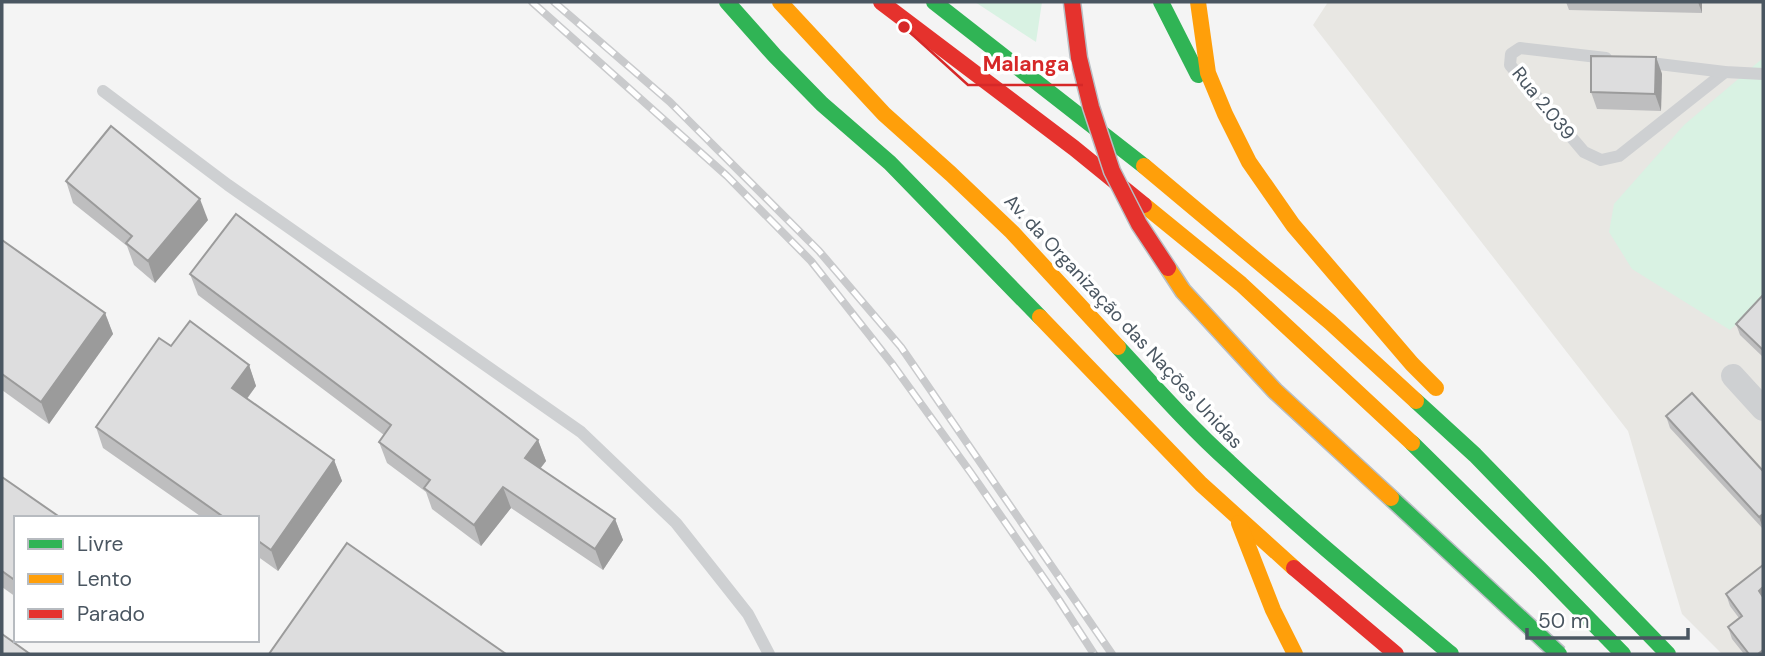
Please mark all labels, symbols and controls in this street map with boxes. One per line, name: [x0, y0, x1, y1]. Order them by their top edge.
callout: Malanga: [968, 43, 1083, 85]
text: Malanga: [983, 50, 1069, 78]
street label: Rua 2.039: [1506, 62, 1581, 145]
street label: Av. da Organização das Nações Unidas: [999, 189, 1248, 454]
legend: [14, 516, 259, 642]
text: Livre: [77, 530, 124, 558]
text: Lento: [77, 565, 132, 593]
scale bar: [1527, 596, 1688, 640]
text: Parado: [77, 600, 145, 628]
text: 50 m: [1538, 607, 1589, 635]

